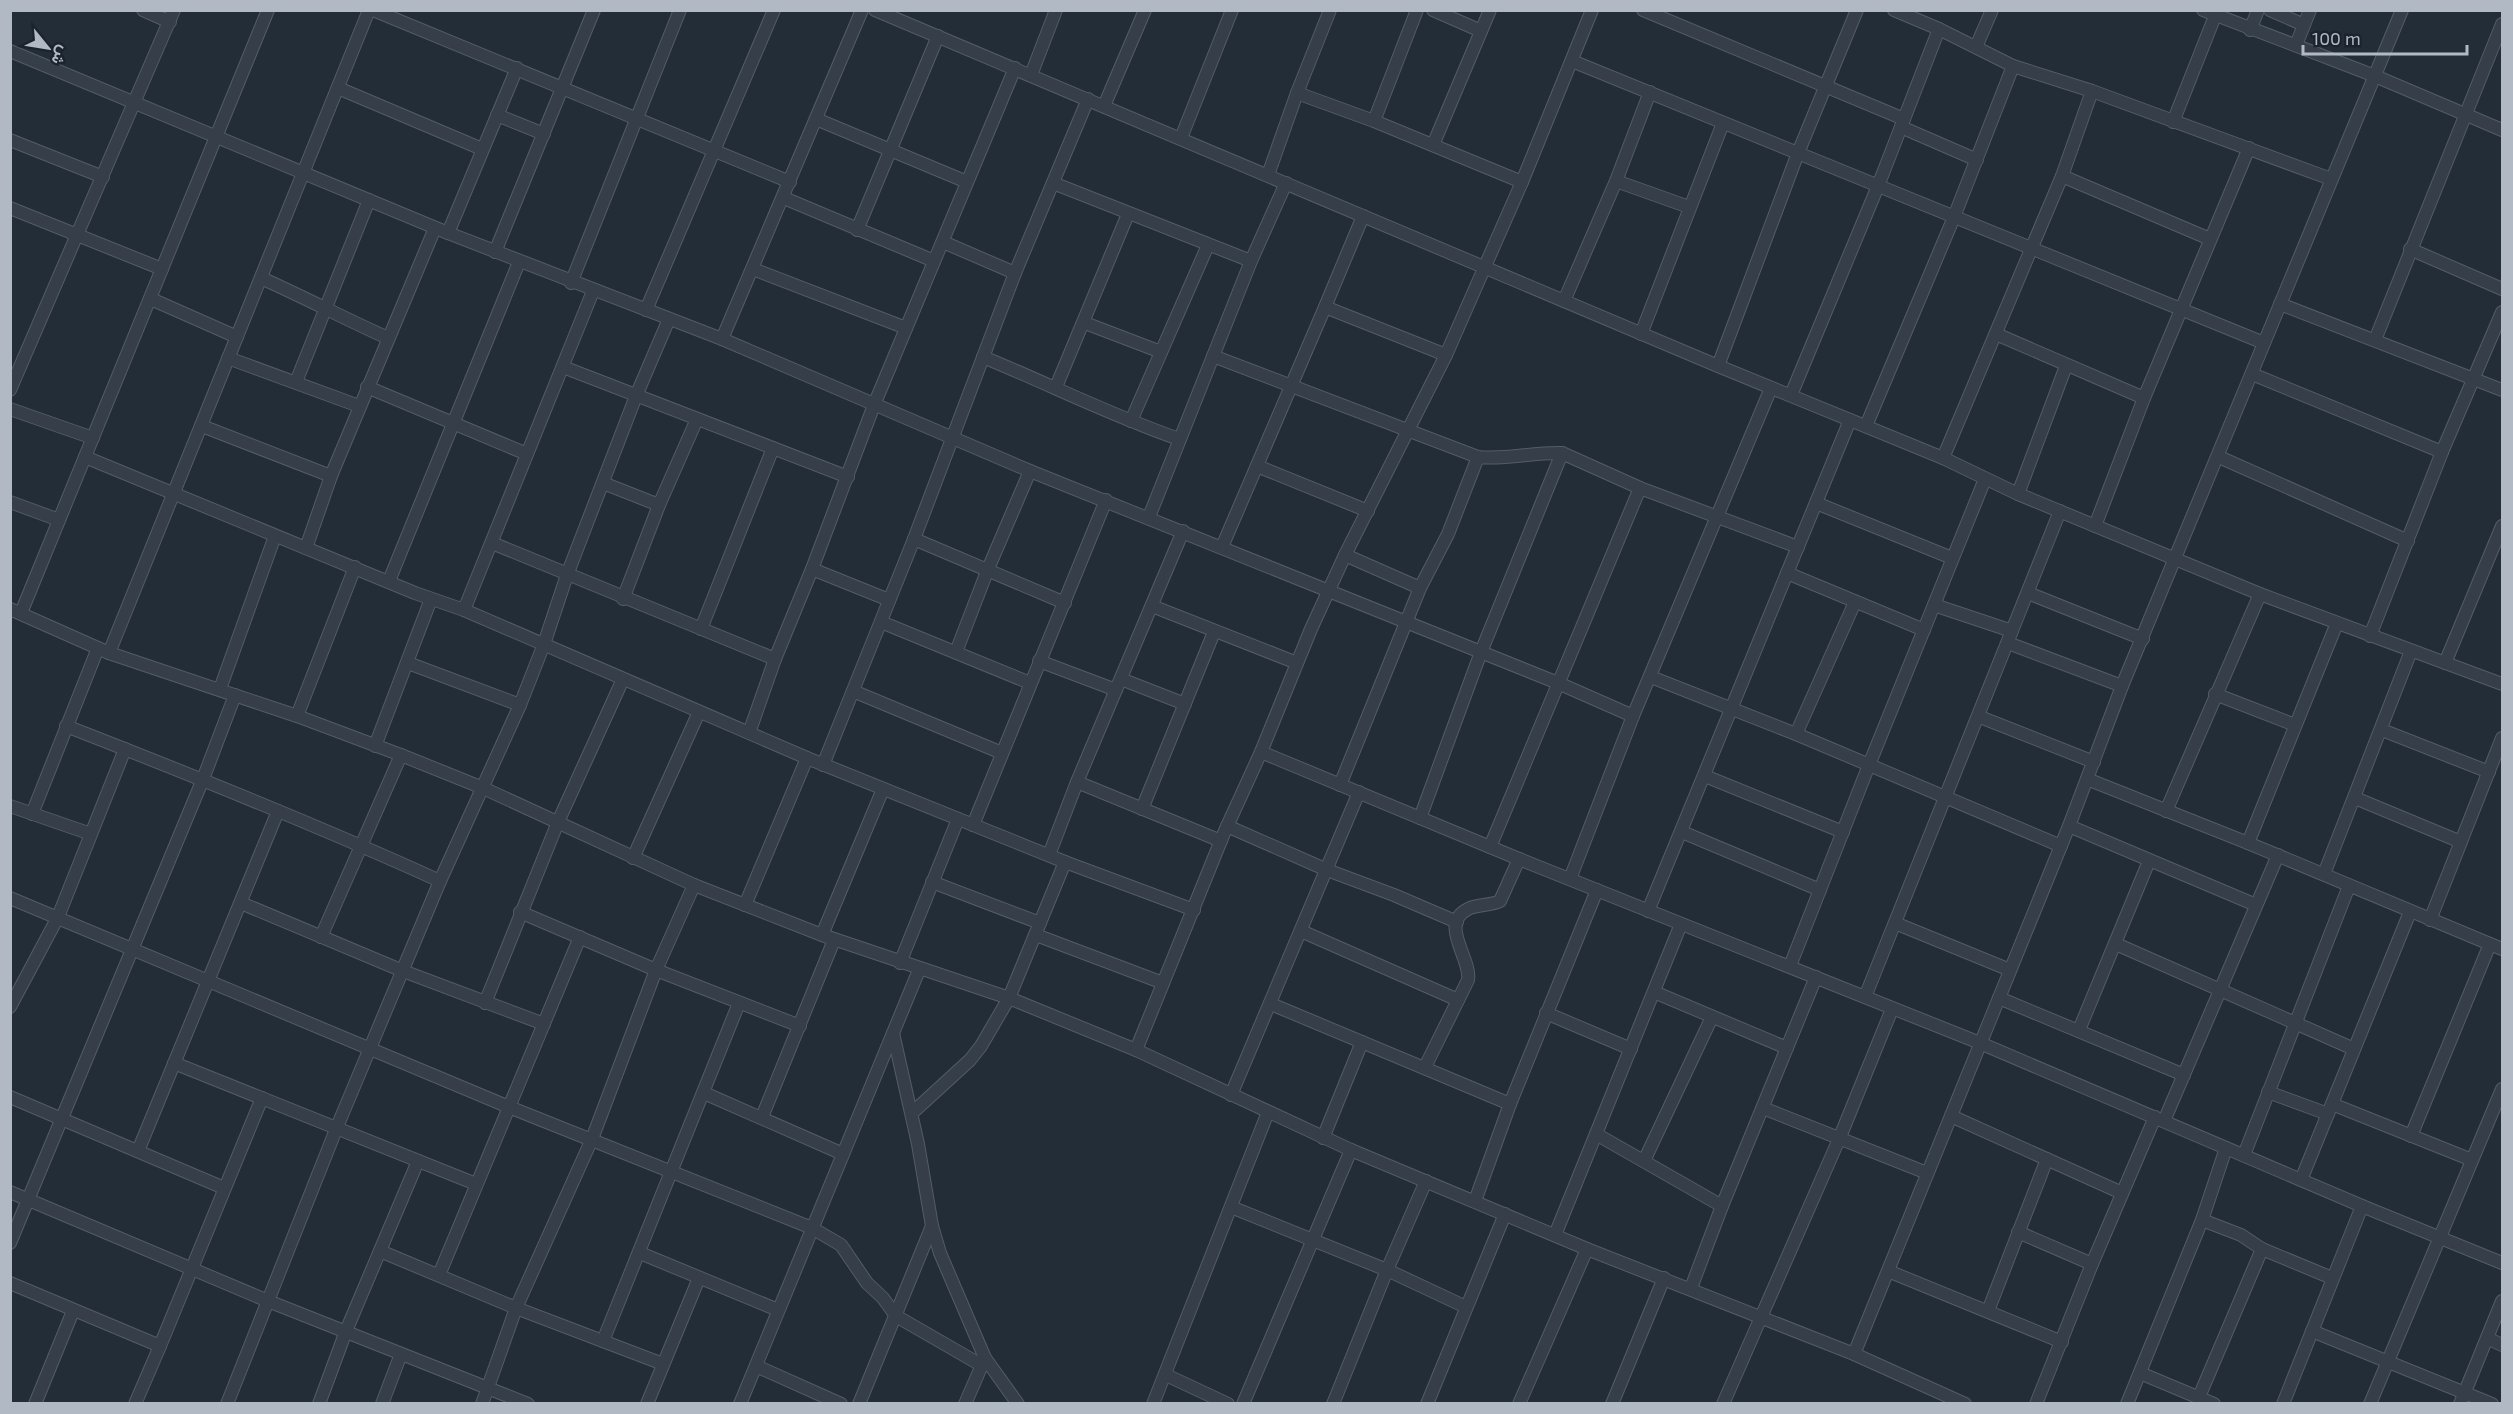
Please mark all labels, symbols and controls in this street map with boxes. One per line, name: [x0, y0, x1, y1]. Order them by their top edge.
north arrow: [18, 18, 78, 78]
scale bar: [2303, 18, 2466, 56]
text: 100 m: [2312, 27, 2361, 49]
text: ش: [48, 42, 74, 69]

